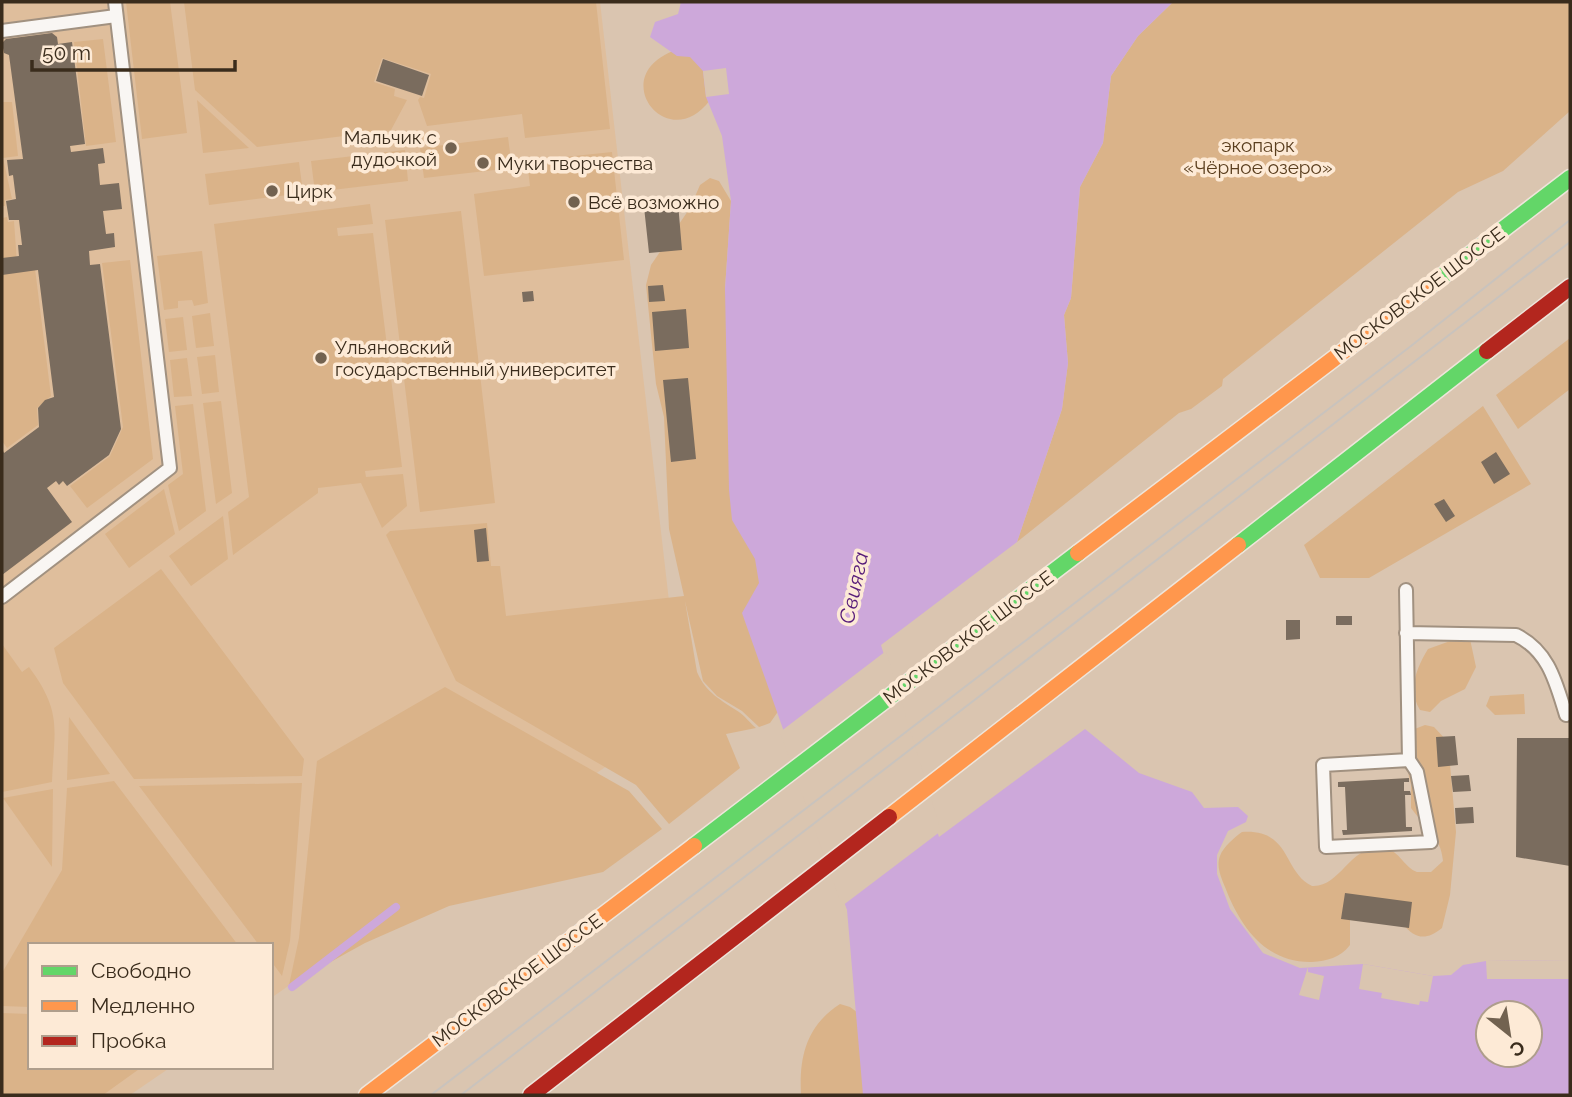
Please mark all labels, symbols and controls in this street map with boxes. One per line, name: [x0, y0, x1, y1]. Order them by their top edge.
scale bar: [32, 28, 234, 72]
text: 50 m: [42, 40, 91, 65]
place label: Мальчик с дудочкой: [344, 126, 437, 170]
park label: экопарк «Чёрное озеро»: [1183, 134, 1333, 178]
marker: Мальчик с дудочкой: [443, 140, 459, 156]
place label: Муки творчества: [497, 152, 653, 174]
marker: Муки творчества: [475, 155, 491, 171]
place label: Цирк: [286, 180, 333, 202]
marker: Цирк: [264, 183, 280, 199]
place label: Всё возможно: [588, 191, 719, 213]
marker: Всё возможно: [566, 194, 582, 210]
street label: МОСКОВСКОЕ ШОССЕ: [1330, 222, 1508, 364]
place label: Ульяновский государственный университет: [335, 336, 616, 380]
marker: Ульяновский государственный университет: [313, 350, 329, 366]
water label: Свияга: [834, 550, 873, 626]
street label: МОСКОВСКОЕ ШОССЕ: [879, 566, 1057, 708]
street label: МОСКОВСКОЕ ШОССЕ: [428, 909, 606, 1051]
legend: [28, 943, 273, 1069]
text: Свободно: [91, 958, 191, 983]
text: Медленно: [91, 993, 195, 1018]
north arrow: [1474, 999, 1544, 1069]
text: Пробка: [91, 1028, 167, 1053]
text: С: [1506, 1036, 1529, 1062]

